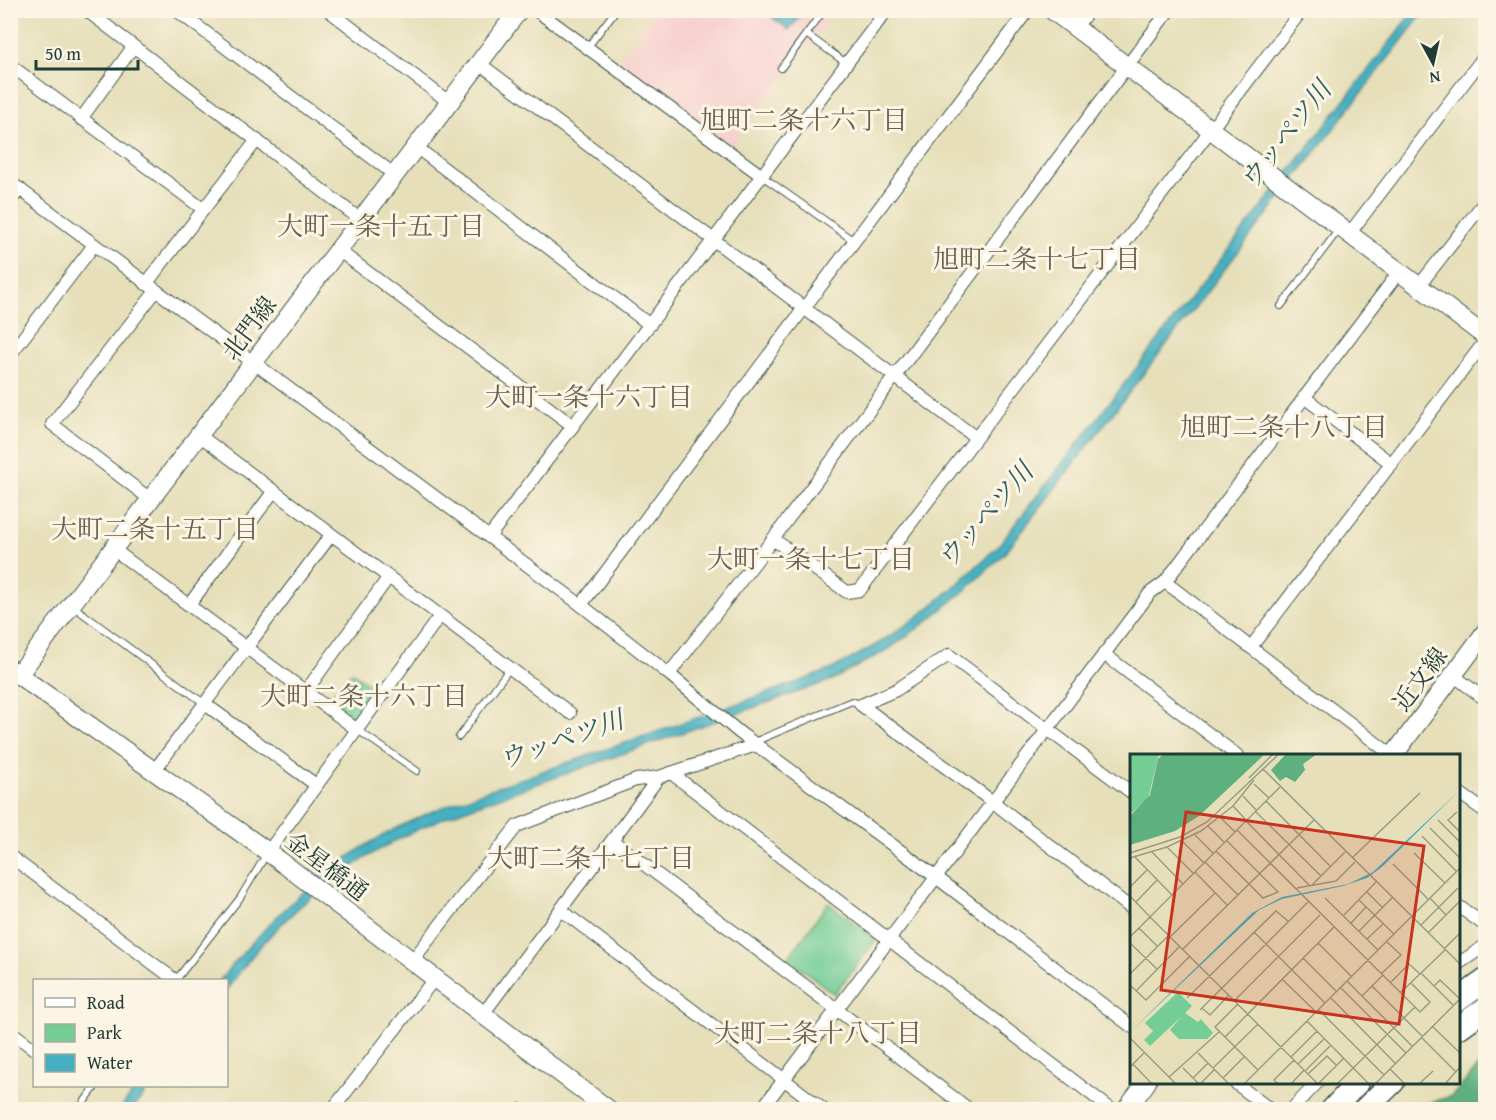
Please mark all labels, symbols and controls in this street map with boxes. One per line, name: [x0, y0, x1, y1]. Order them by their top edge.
scale bar: [36, 33, 138, 71]
north arrow: [1403, 33, 1463, 93]
text: 50 m: [45, 40, 81, 67]
text: N: [1428, 65, 1442, 91]
water label: ウッペツ川: [1230, 70, 1342, 198]
district label: 旭町二条十六丁目: [700, 100, 908, 139]
district label: 大町一条十五丁目: [277, 206, 485, 245]
district label: 旭町二条十七丁目: [933, 239, 1141, 278]
street label: 北門線: [213, 289, 285, 367]
district label: 大町一条十六丁目: [485, 377, 693, 416]
district label: 旭町二条十八丁目: [1180, 407, 1388, 446]
water label: ウッペツ川: [928, 451, 1044, 577]
district label: 大町二条十五丁目: [51, 509, 259, 548]
district label: 大町一条十七丁目: [707, 539, 915, 578]
street label: 近文線: [1384, 640, 1456, 718]
district label: 大町二条十六丁目: [260, 676, 468, 715]
water label: ウッペツ川: [493, 699, 631, 779]
inset map: [1130, 754, 1460, 1084]
street label: 金星橋通: [278, 823, 376, 909]
district label: 大町二条十七丁目: [487, 838, 695, 877]
legend: [33, 979, 228, 1087]
text: Road: [87, 989, 125, 1016]
district label: 大町二条十八丁目: [714, 1013, 922, 1052]
text: Park: [87, 1019, 123, 1046]
text: Water: [87, 1049, 133, 1076]

